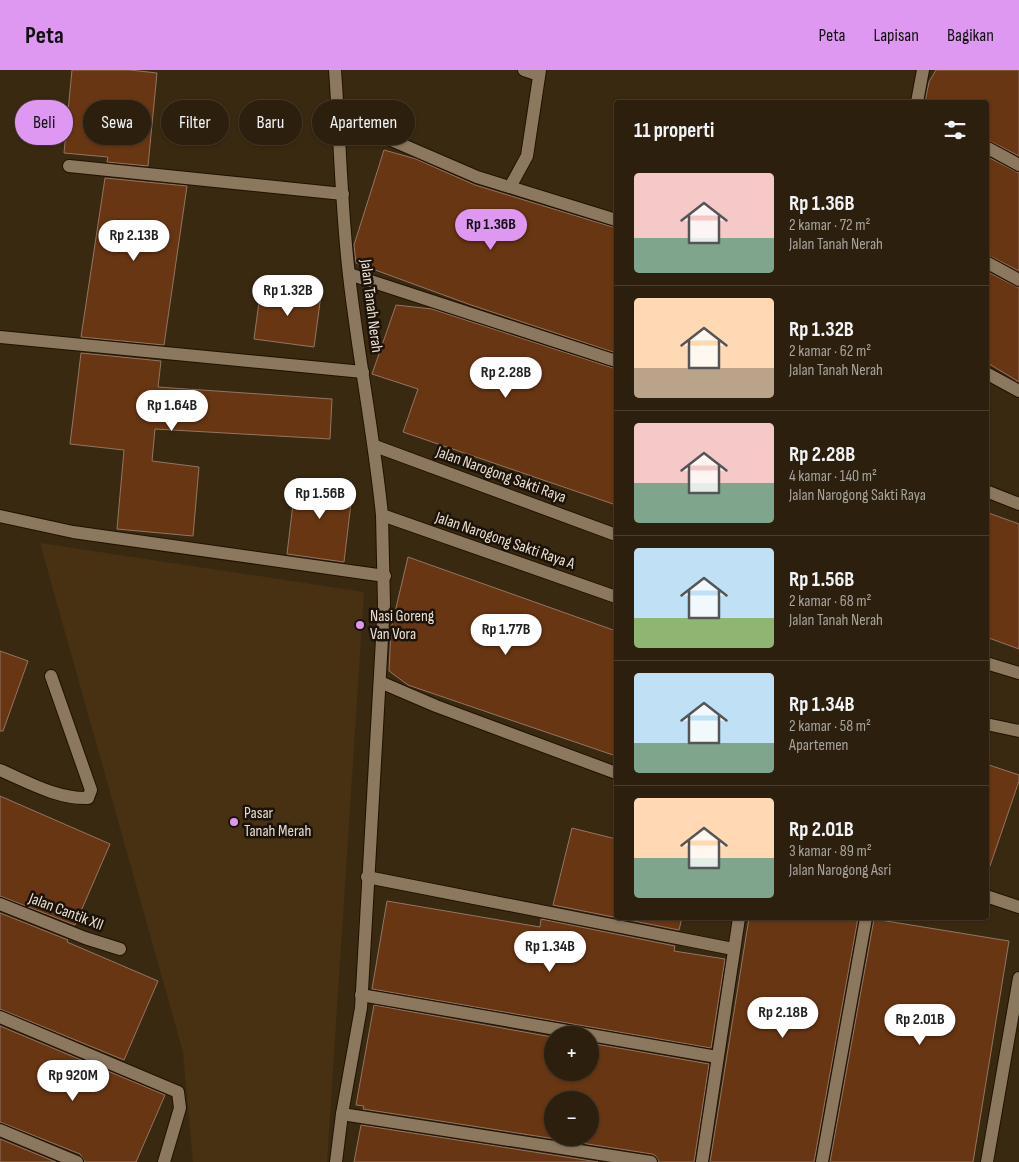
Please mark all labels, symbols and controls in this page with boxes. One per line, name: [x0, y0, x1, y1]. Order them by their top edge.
text: Peta: [25, 21, 64, 50]
text: Peta: [818, 25, 846, 46]
text: Lapisan: [874, 25, 919, 46]
text: Bagikan: [947, 25, 994, 46]
chip: Beli: [15, 100, 73, 145]
chip: Sewa: [83, 100, 151, 145]
chip: Filter: [161, 100, 229, 145]
chip: Baru: [239, 100, 302, 145]
chip: Apartemen: [312, 100, 415, 145]
icon: filters: [941, 116, 969, 144]
text: 11 properti: [634, 118, 714, 143]
text: Rp 1.36B: [789, 191, 854, 216]
icon: home: [674, 193, 734, 253]
pin: Rp 1.36B: [439, 208, 543, 251]
text: Rp 1.36B: [466, 215, 516, 234]
text: 2 kamar · 72 m²: [789, 216, 870, 235]
pin: Rp 2.13B: [82, 220, 186, 262]
text: Rp 2.13B: [109, 226, 159, 245]
text: Jalan Tanah Nerah: [789, 235, 883, 254]
street label: Jalan Tanah Nerah: [356, 257, 386, 354]
pin: Rp 1.32B: [236, 274, 340, 317]
text: Rp 1.32B: [263, 281, 313, 300]
text: Rp 1.32B: [789, 317, 854, 342]
icon: home: [674, 318, 734, 378]
text: 2 kamar · 62 m²: [789, 342, 871, 361]
pin: Rp 2.28B: [454, 356, 558, 399]
text: Jalan Tanah Nerah: [789, 361, 883, 380]
text: Rp 2.28B: [481, 363, 531, 382]
pin: Rp 1.64B: [120, 390, 224, 432]
text: Rp 1.64B: [147, 396, 197, 415]
street label: Jalan Narogong Sakti Raya: [433, 442, 569, 507]
text: Rp 2.28B: [789, 442, 855, 467]
icon: home: [674, 443, 734, 503]
text: 4 kamar · 140 m²: [789, 467, 877, 486]
pin: Rp 1.56B: [268, 478, 372, 520]
text: Rp 1.56B: [295, 484, 345, 503]
text: Jalan Narogong Sakti Raya: [789, 486, 926, 505]
street label: Jalan Narogong Sakti Raya A: [432, 508, 577, 574]
text: Rp 1.56B: [789, 567, 854, 592]
icon: home: [674, 568, 734, 628]
text: 2 kamar · 68 m²: [789, 592, 872, 611]
place label: Nasi Goreng Van Vora: [370, 607, 434, 644]
text: Jalan Tanah Nerah: [789, 611, 883, 630]
pin: Rp 1.77B: [454, 614, 558, 656]
marker: Nasi Goreng Van Vora: [354, 619, 366, 631]
text: Rp 1.77B: [482, 620, 530, 639]
text: Rp 1.34B: [789, 692, 854, 717]
icon: home: [674, 693, 734, 753]
text: 2 kamar · 58 m²: [789, 717, 871, 736]
text: Apartemen: [789, 736, 848, 755]
place label: Pasar Tanah Merah: [244, 804, 311, 841]
marker: Pasar Tanah Merah: [228, 816, 240, 828]
text: Rp 2.01B: [789, 817, 854, 842]
icon: home: [674, 818, 734, 878]
text: 3 kamar · 89 m²: [789, 842, 872, 861]
text: Jalan Narogong Asri: [789, 861, 891, 880]
street label: Jalan Cantik XII: [25, 889, 106, 935]
pin: Rp 1.34B: [498, 930, 602, 973]
text: Rp 1.34B: [525, 937, 575, 956]
pin: Rp 2.18B: [731, 996, 835, 1039]
text: Rp 2.18B: [758, 1003, 808, 1022]
pin: Rp 2.01B: [868, 1004, 972, 1046]
text: Rp 2.01B: [895, 1010, 945, 1029]
map controls: [544, 1026, 599, 1146]
button: +: [544, 1026, 599, 1081]
pin: Rp 920M: [27, 1060, 119, 1102]
text: Rp 920M: [48, 1066, 98, 1085]
button: −: [544, 1091, 599, 1146]

